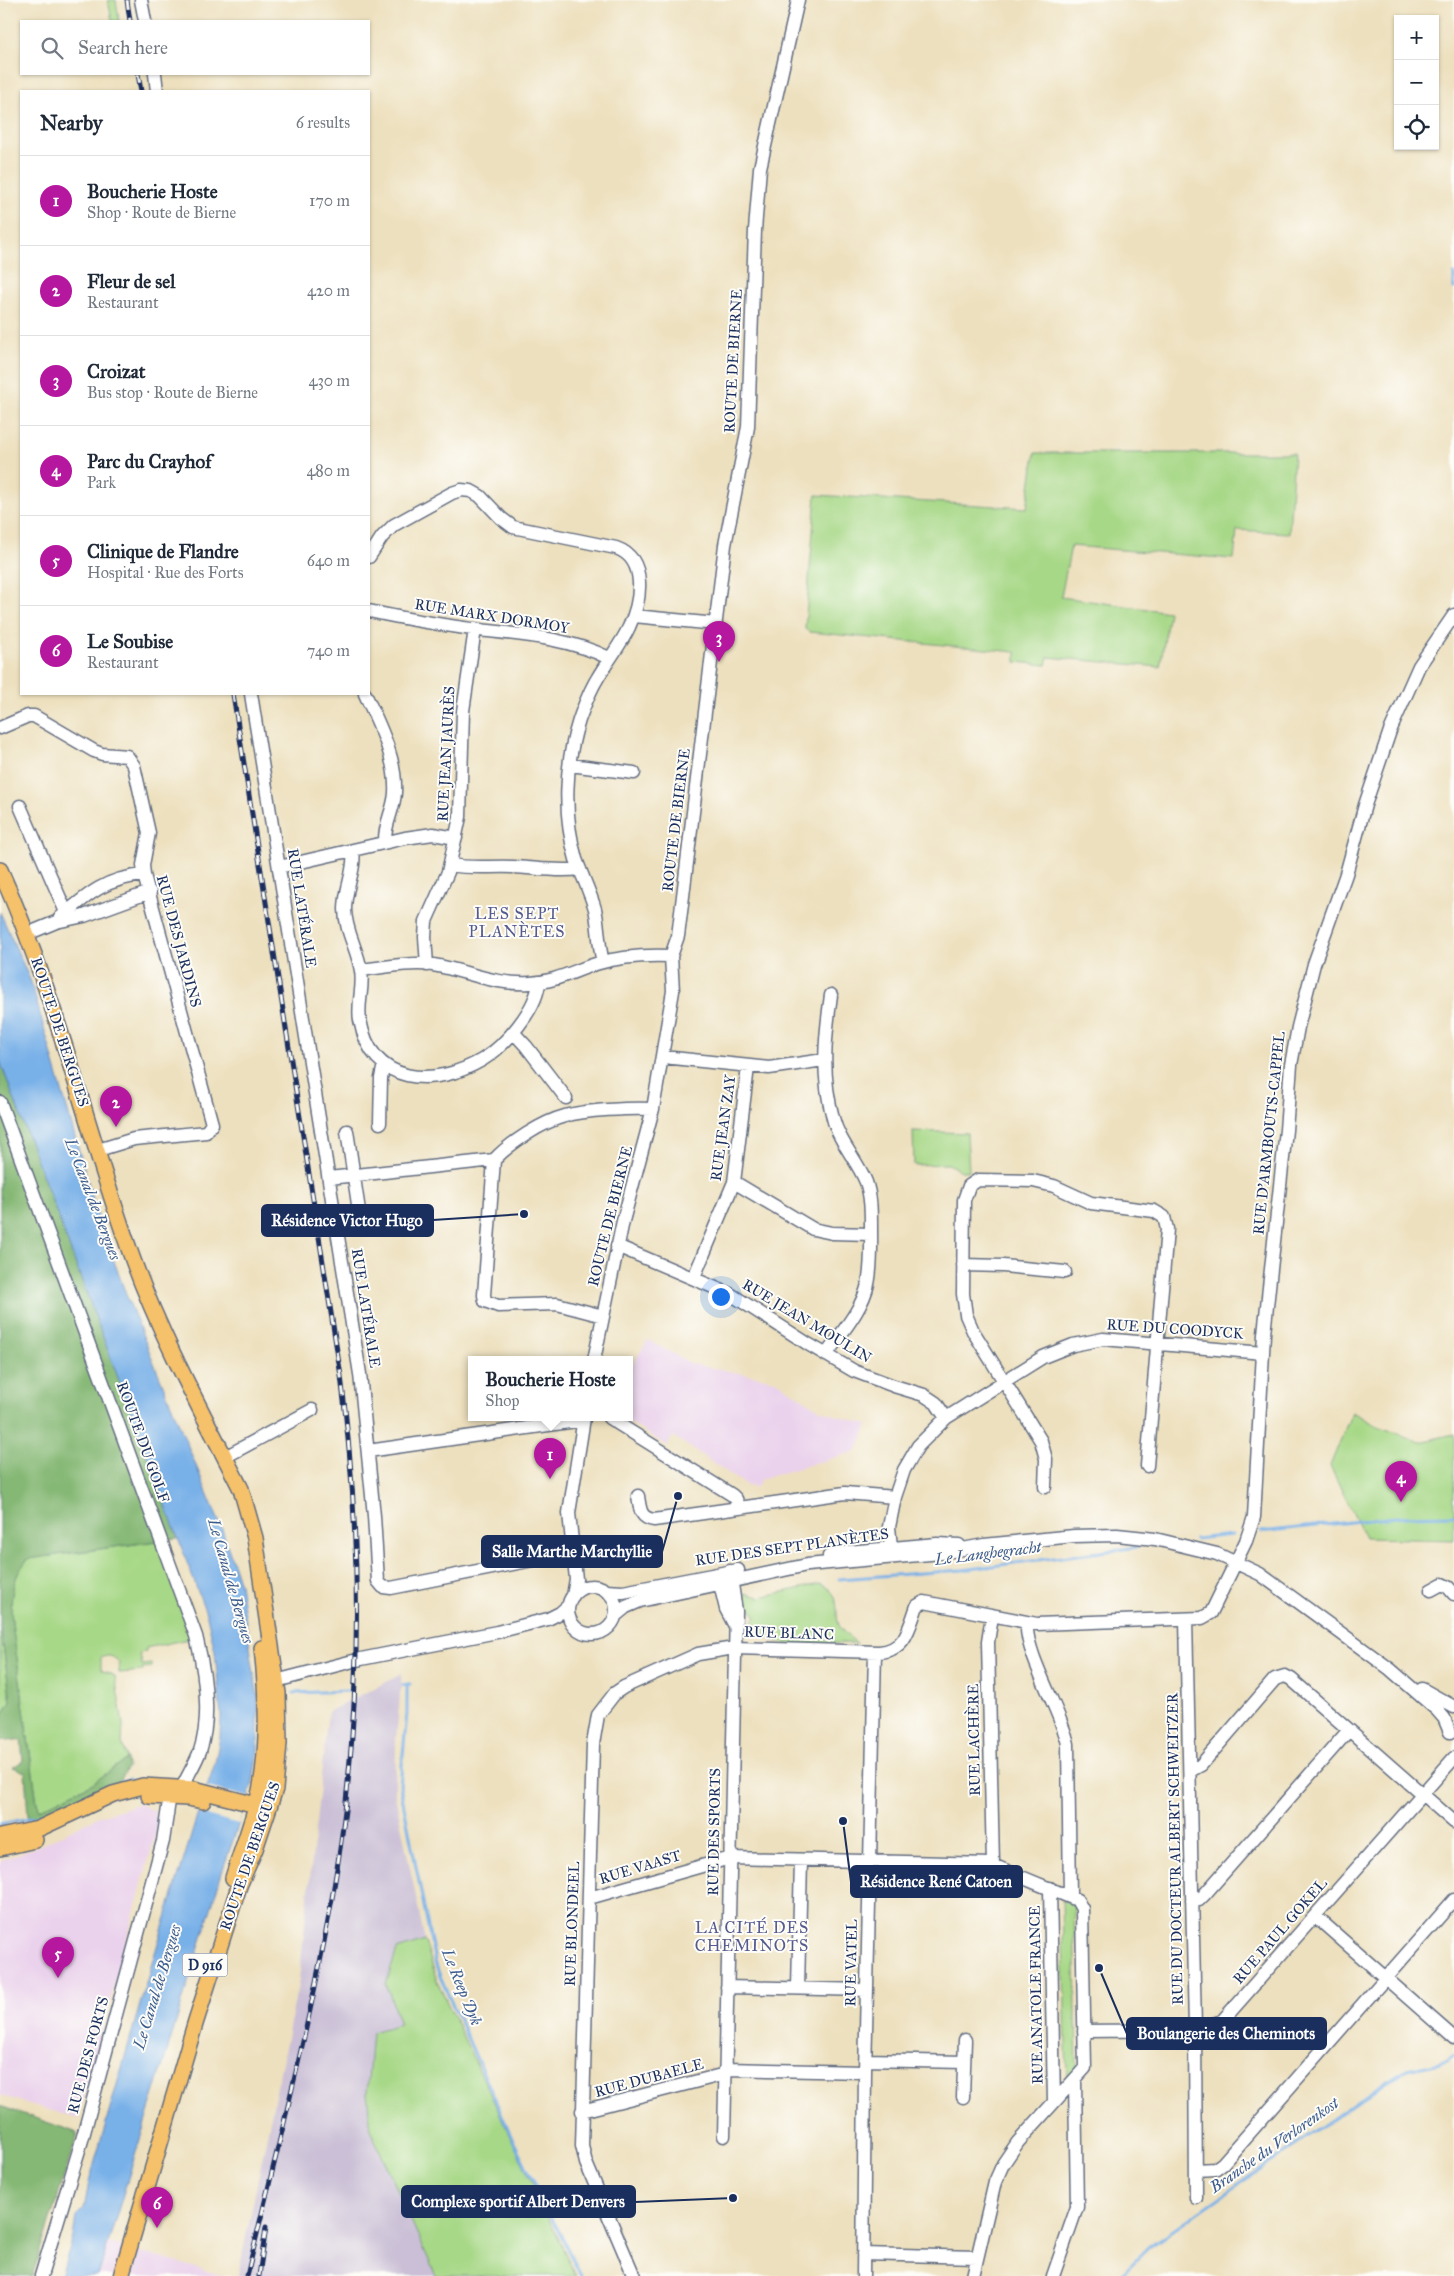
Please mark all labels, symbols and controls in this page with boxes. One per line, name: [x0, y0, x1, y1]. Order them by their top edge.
map controls: [1394, 15, 1439, 150]
button: +: [1394, 15, 1439, 60]
search box: [20, 20, 370, 75]
icon: search: [38, 34, 66, 62]
text: Search here: [78, 36, 168, 59]
button: −: [1394, 60, 1439, 105]
button: locate: [1394, 105, 1439, 150]
text: Nearby: [40, 110, 103, 136]
text: 6 results: [296, 113, 350, 132]
text: Boucherie Hoste: [87, 180, 218, 203]
text: 1: [53, 191, 59, 210]
text: 170 m: [309, 191, 350, 210]
text: Shop · Route de Bierne: [87, 203, 236, 222]
text: Fleur de sel: [87, 270, 175, 293]
text: 2: [52, 281, 60, 300]
text: 420 m: [307, 281, 350, 300]
street label: ROUTE DE BIERNE: [720, 288, 746, 434]
text: Restaurant: [87, 293, 159, 312]
text: Croizat: [87, 360, 145, 383]
text: 3: [53, 371, 59, 390]
text: 430 m: [308, 371, 350, 390]
text: Bus stop · Route de Bierne: [87, 383, 258, 402]
text: Parc du Crayhof: [87, 450, 212, 473]
text: 4: [52, 461, 60, 480]
text: 480 m: [306, 461, 350, 480]
text: Park: [87, 473, 116, 492]
text: Clinique de Flandre: [87, 540, 239, 563]
text: 5: [52, 551, 60, 570]
text: 640 m: [307, 551, 350, 570]
text: Hospital · Rue des Forts: [87, 563, 244, 582]
street label: RUE MARX DORMOY: [413, 595, 571, 637]
pin: 3: [703, 621, 735, 662]
text: Le Soubise: [87, 630, 173, 653]
text: 6: [52, 641, 60, 660]
text: 740 m: [307, 641, 350, 660]
text: Restaurant: [87, 653, 159, 672]
street label: RUE JEAN JAURÈS: [432, 686, 460, 822]
street label: ROUTE DE BIERNE: [658, 747, 694, 893]
street label: RUE LATÉRALE: [284, 847, 321, 969]
street label: RUE DES JARDINS: [152, 873, 205, 1009]
district label: LES SEPT PLANÈTES: [469, 904, 565, 941]
street label: ROUTE DE BERGUES: [27, 955, 93, 1109]
street label: RUE D'ARMBOUTS-CAPPEL: [1249, 1030, 1289, 1236]
street label: RUE JEAN ZAY: [707, 1073, 740, 1183]
pin: 2: [100, 1086, 132, 1127]
water label: Le Canal de Bergues: [61, 1134, 125, 1263]
street label: ROUTE DE BIERNE: [584, 1144, 636, 1288]
callout: Résidence Victor Hugo: [262, 1205, 433, 1236]
text: Résidence Victor Hugo: [271, 1211, 423, 1231]
street label: RUE LATÉRALE: [348, 1247, 385, 1369]
street label: RUE JEAN MOULIN: [739, 1275, 875, 1368]
your location: [708, 1284, 734, 1310]
street label: RUE DU COODYCK: [1106, 1315, 1244, 1343]
popup: [468, 1356, 633, 1421]
text: Boucherie Hoste: [485, 1368, 616, 1391]
street label: ROUTE DU GOLF: [113, 1379, 173, 1505]
text: Shop: [485, 1391, 519, 1410]
pin: 1: [534, 1438, 566, 1479]
pin: 4: [1385, 1461, 1417, 1502]
water label: Le Canal de Bergues: [204, 1515, 258, 1646]
street label: RUE DES SEPT PLANÈTES: [694, 1524, 890, 1569]
callout: Salle Marthe Marchyllie: [482, 1536, 662, 1567]
water label: Le Langhegracht: [933, 1537, 1043, 1569]
text: Salle Marthe Marchyllie: [492, 1542, 652, 1562]
street label: RUE BLANC: [744, 1622, 834, 1644]
street label: RUE LACHÈRE: [963, 1683, 984, 1796]
street label: RUE DU DOCTEUR ALBERT SCHWEITZER: [1163, 1692, 1187, 2005]
street label: RUE DES SPORTS: [704, 1768, 724, 1896]
street label: ROUTE DE BERGUES: [216, 1779, 284, 1933]
street label: RUE VAAST: [597, 1846, 683, 1888]
street label: RUE BLONDEEL: [561, 1861, 583, 1987]
callout: Résidence René Catoen: [851, 1866, 1022, 1897]
text: Résidence René Catoen: [860, 1872, 1012, 1891]
street label: RUE PAUL GOKEL: [1229, 1874, 1331, 1988]
street label: RUE ANATOLE FRANCE: [1025, 1905, 1047, 2085]
district label: LA CITÉ DES CHEMINOTS: [695, 1916, 809, 1955]
street label: RUE VATEL: [841, 1919, 861, 2007]
water label: Le Canal de Bergues: [129, 1922, 185, 2052]
pin: 5: [42, 1937, 74, 1978]
water label: Le Reep Dyk: [437, 1945, 486, 2029]
road number: D 916: [182, 1954, 228, 1976]
street label: RUE DES FORTS: [64, 1995, 112, 2115]
callout: Boulangerie des Cheminots: [1127, 2018, 1326, 2049]
text: Boulangerie des Cheminots: [1137, 2024, 1315, 2044]
street label: RUE DUBAELE: [593, 2055, 706, 2101]
water label: Branche du Verlorenkost: [1205, 2093, 1343, 2197]
callout: Complexe sportif Albert Denvers: [402, 2186, 635, 2217]
pin: 6: [141, 2187, 173, 2228]
text: Complexe sportif Albert Denvers: [411, 2192, 625, 2212]

